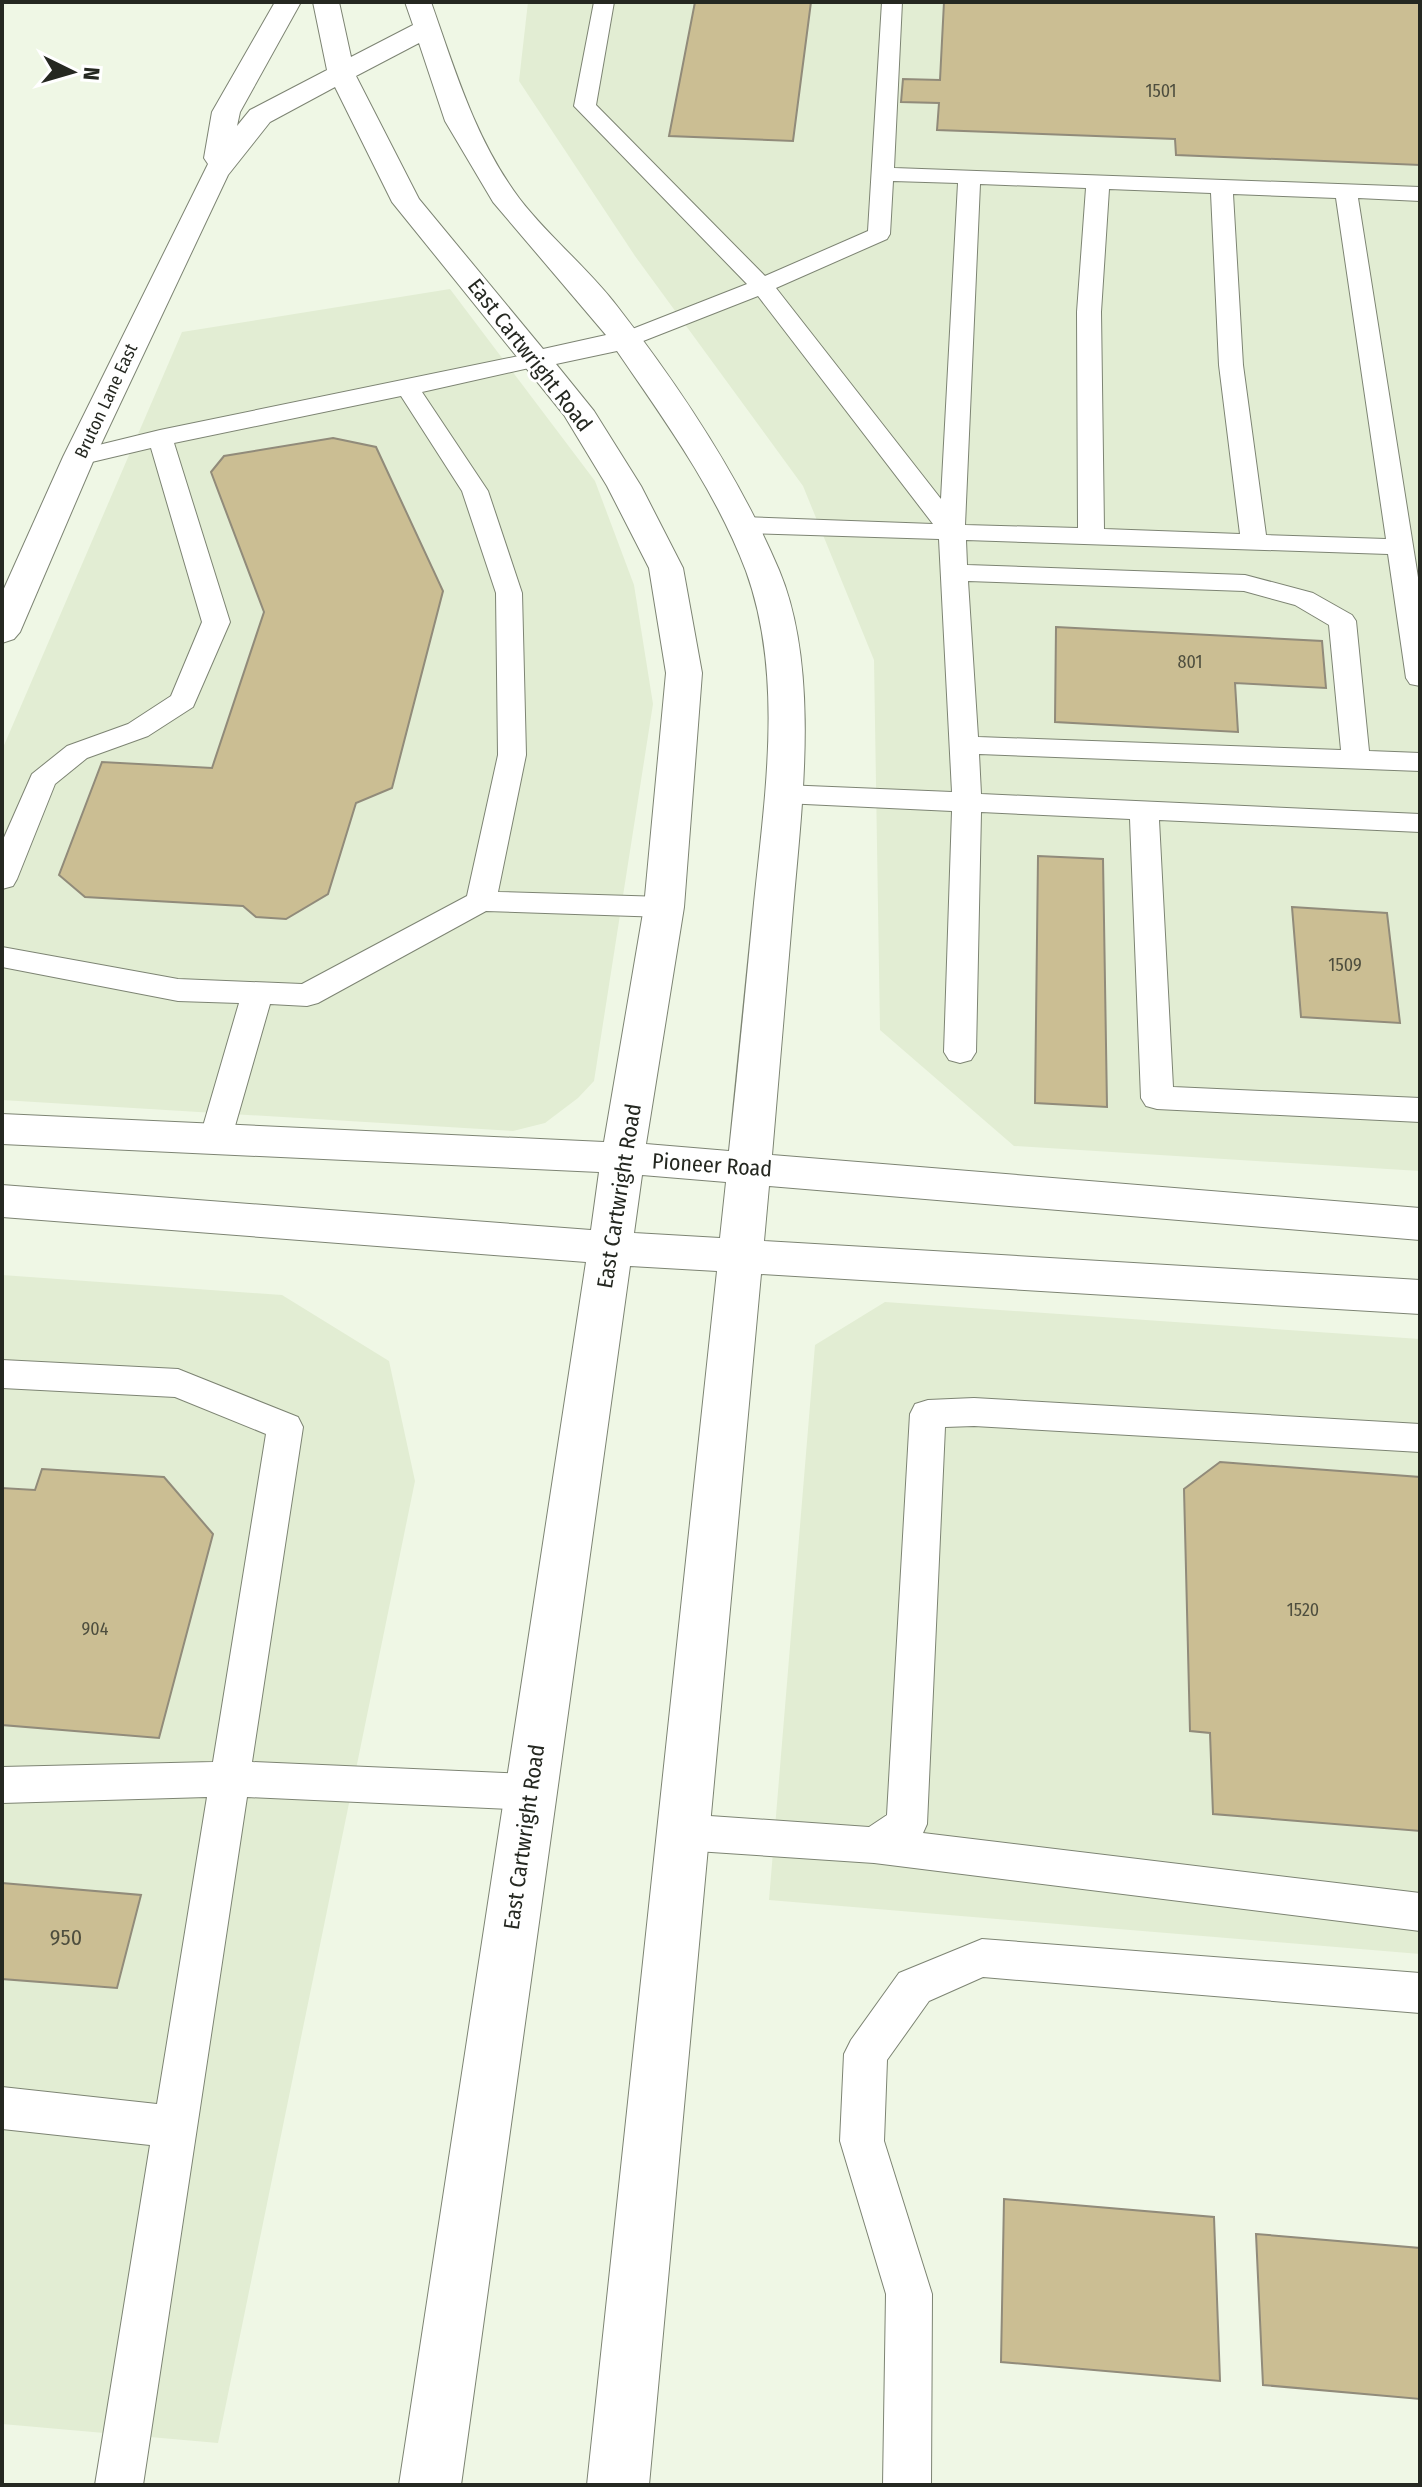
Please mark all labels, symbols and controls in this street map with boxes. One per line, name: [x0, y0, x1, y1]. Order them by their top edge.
north arrow: [32, 32, 112, 112]
text: N: [77, 66, 105, 81]
house number: 1501: [1145, 80, 1177, 102]
street label: East Cartwright Road: [462, 273, 598, 437]
street label: Bruton Lane East: [70, 340, 142, 462]
house number: 801: [1178, 651, 1202, 673]
house number: 1509: [1328, 954, 1362, 976]
street label: East Cartwright Road: [591, 1102, 647, 1290]
street label: Pioneer Road: [651, 1147, 773, 1183]
house number: 1520: [1287, 1599, 1319, 1621]
house number: 904: [82, 1618, 109, 1640]
street label: East Cartwright Road: [498, 1743, 550, 1931]
house number: 950: [50, 1924, 82, 1951]

